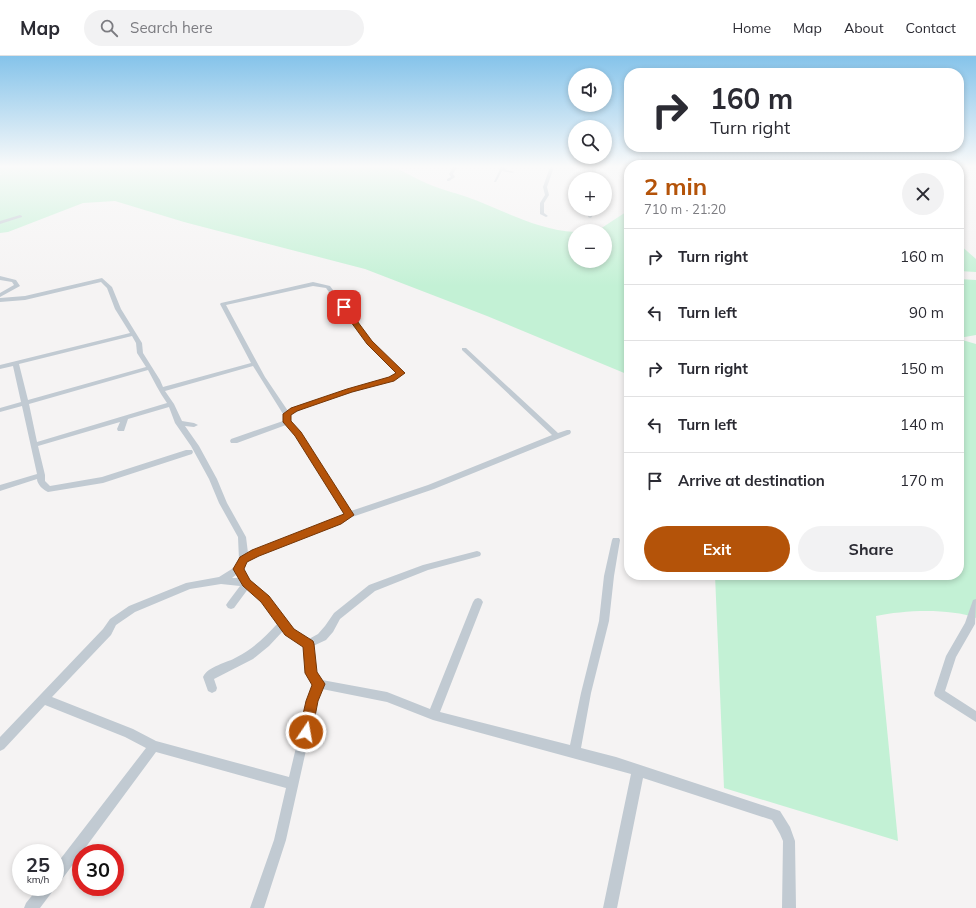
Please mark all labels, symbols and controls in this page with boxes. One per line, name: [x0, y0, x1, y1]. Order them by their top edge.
search box: [84, 10, 364, 46]
text: Map: [20, 16, 60, 40]
icon: search: [98, 17, 120, 39]
text: Search here: [130, 18, 213, 37]
text: Home: [732, 19, 771, 37]
text: Map: [793, 19, 822, 37]
text: About: [844, 19, 884, 37]
text: Contact: [906, 19, 956, 37]
map controls: [568, 68, 612, 268]
button: sound: [568, 68, 612, 112]
text: 160 m: [710, 81, 793, 116]
icon: right: [644, 84, 696, 136]
text: Turn right: [710, 116, 790, 139]
button: search: [568, 120, 612, 164]
text: 2 min: [644, 171, 707, 201]
button: +: [568, 172, 612, 216]
button: close: [902, 173, 944, 215]
text: 710 m · 21:20: [644, 201, 726, 217]
button: −: [568, 224, 612, 268]
icon: right: [644, 246, 666, 268]
text: Turn right: [678, 247, 748, 266]
text: 160 m: [900, 247, 944, 266]
pin: [327, 290, 361, 324]
icon: arrive: [333, 296, 355, 318]
icon: left: [644, 302, 666, 324]
text: Turn left: [678, 303, 737, 322]
text: 90 m: [909, 303, 944, 322]
icon: right: [644, 358, 666, 380]
text: Turn right: [678, 359, 748, 378]
text: 150 m: [900, 359, 944, 378]
icon: left: [644, 414, 666, 436]
text: Turn left: [678, 415, 737, 434]
text: 140 m: [900, 415, 944, 434]
icon: arrive: [644, 470, 666, 492]
text: Arrive at destination: [678, 471, 825, 490]
text: 170 m: [900, 471, 944, 490]
button: Exit: [644, 526, 790, 572]
button: Share: [798, 526, 944, 572]
position arrow: [285, 711, 327, 753]
speed limit sign: 30: [72, 844, 124, 896]
text: 25: [26, 852, 50, 877]
text: km/h: [27, 873, 49, 886]

